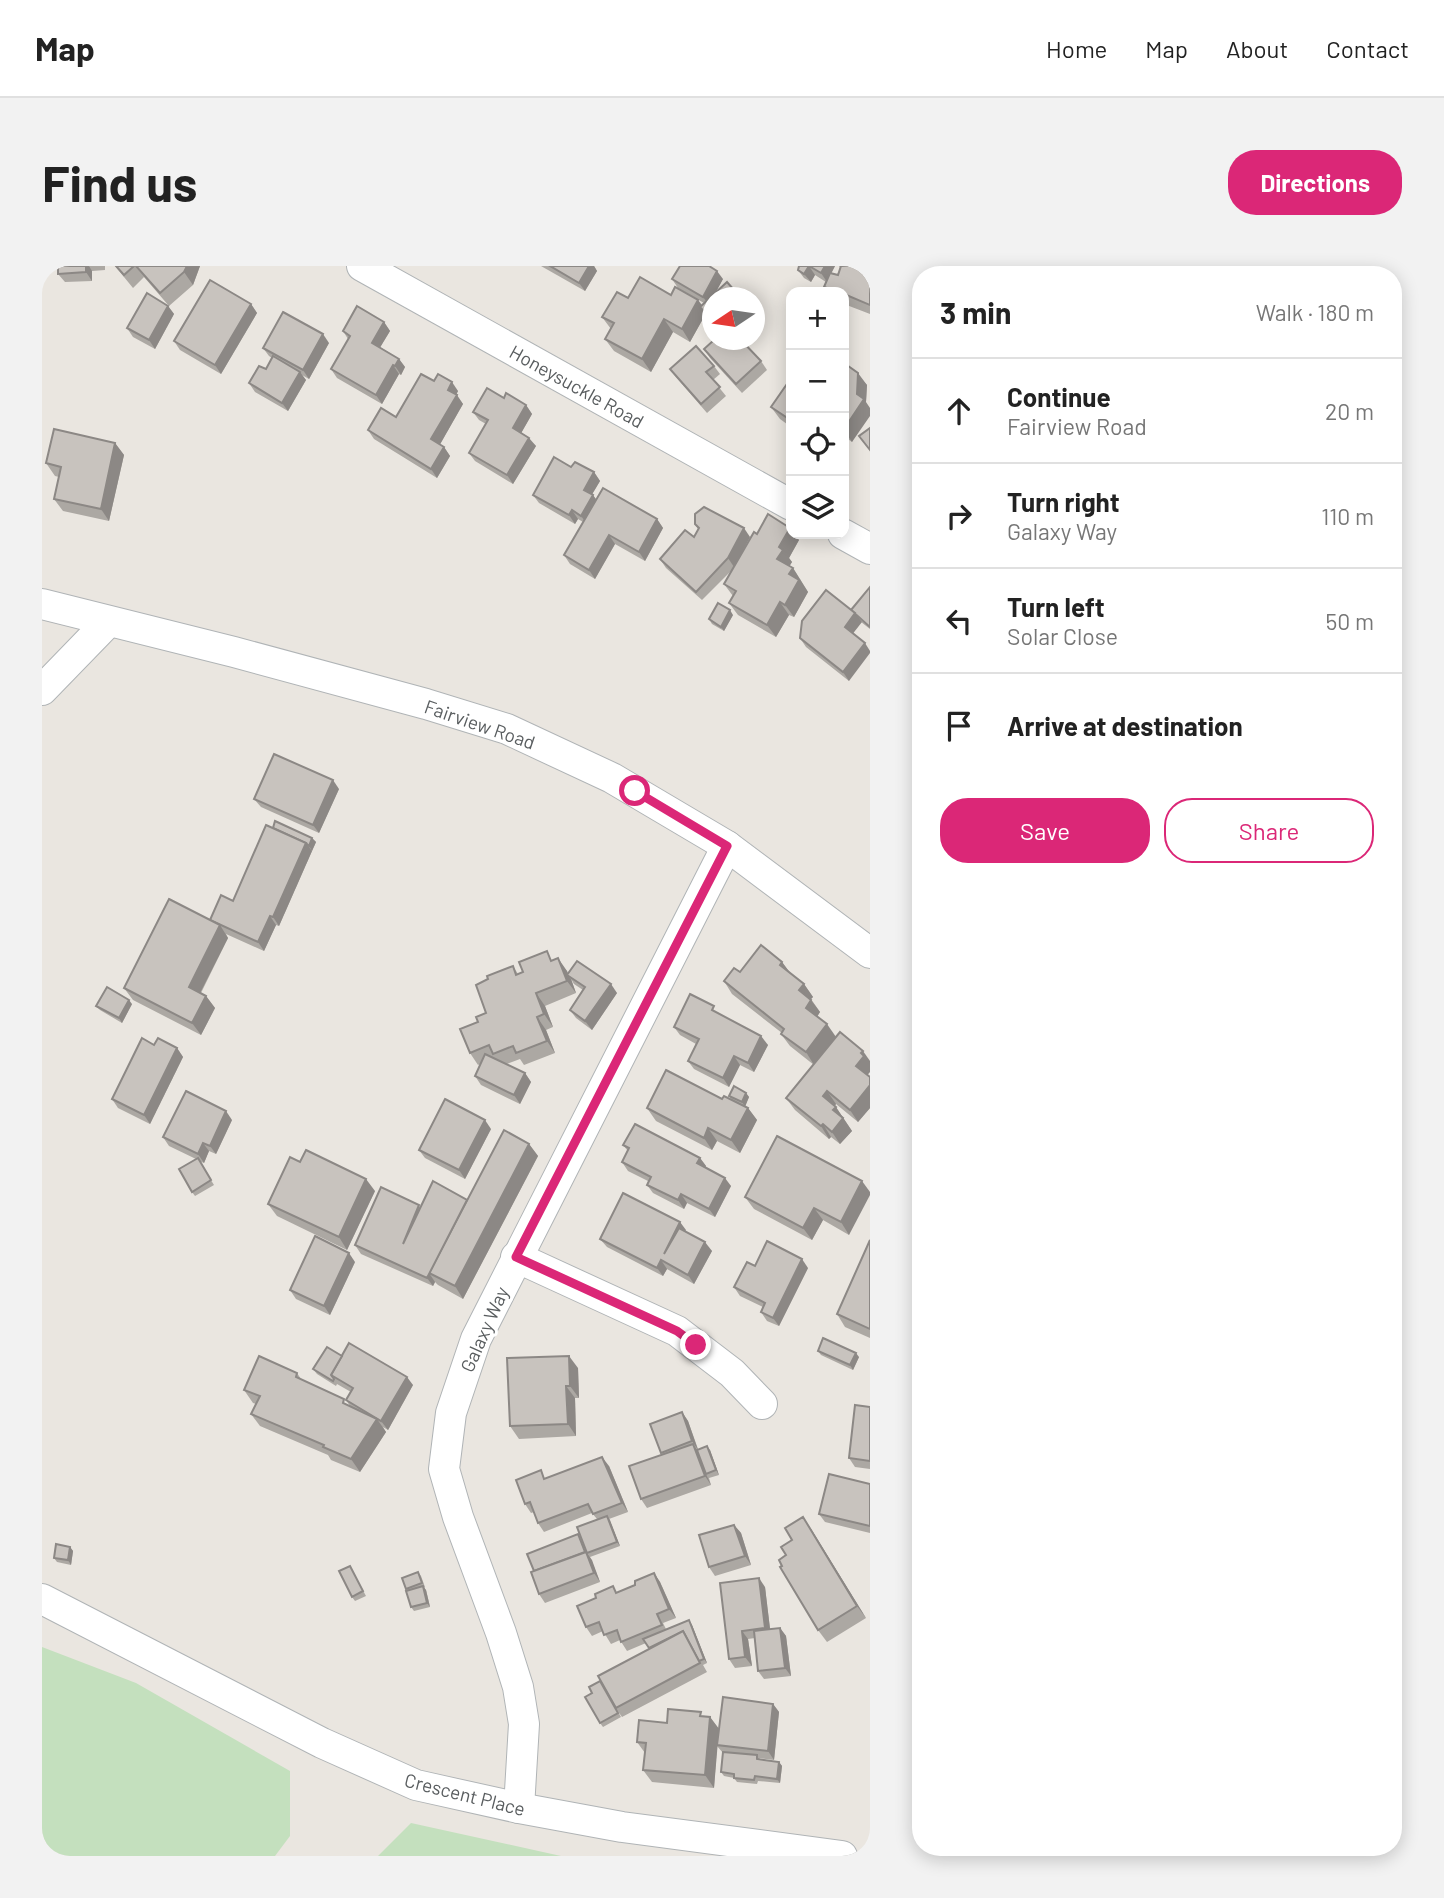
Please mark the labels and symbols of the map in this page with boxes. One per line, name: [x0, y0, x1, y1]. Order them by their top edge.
north arrow: [702, 287, 765, 350]
street label: Honeysuckle Road: [506, 340, 648, 432]
street label: Fairview Road: [422, 694, 538, 754]
route start: [619, 775, 650, 806]
street label: Galaxy Way: [455, 1283, 513, 1375]
route end: [680, 1329, 711, 1360]
street label: Crescent Place: [402, 1768, 528, 1820]

